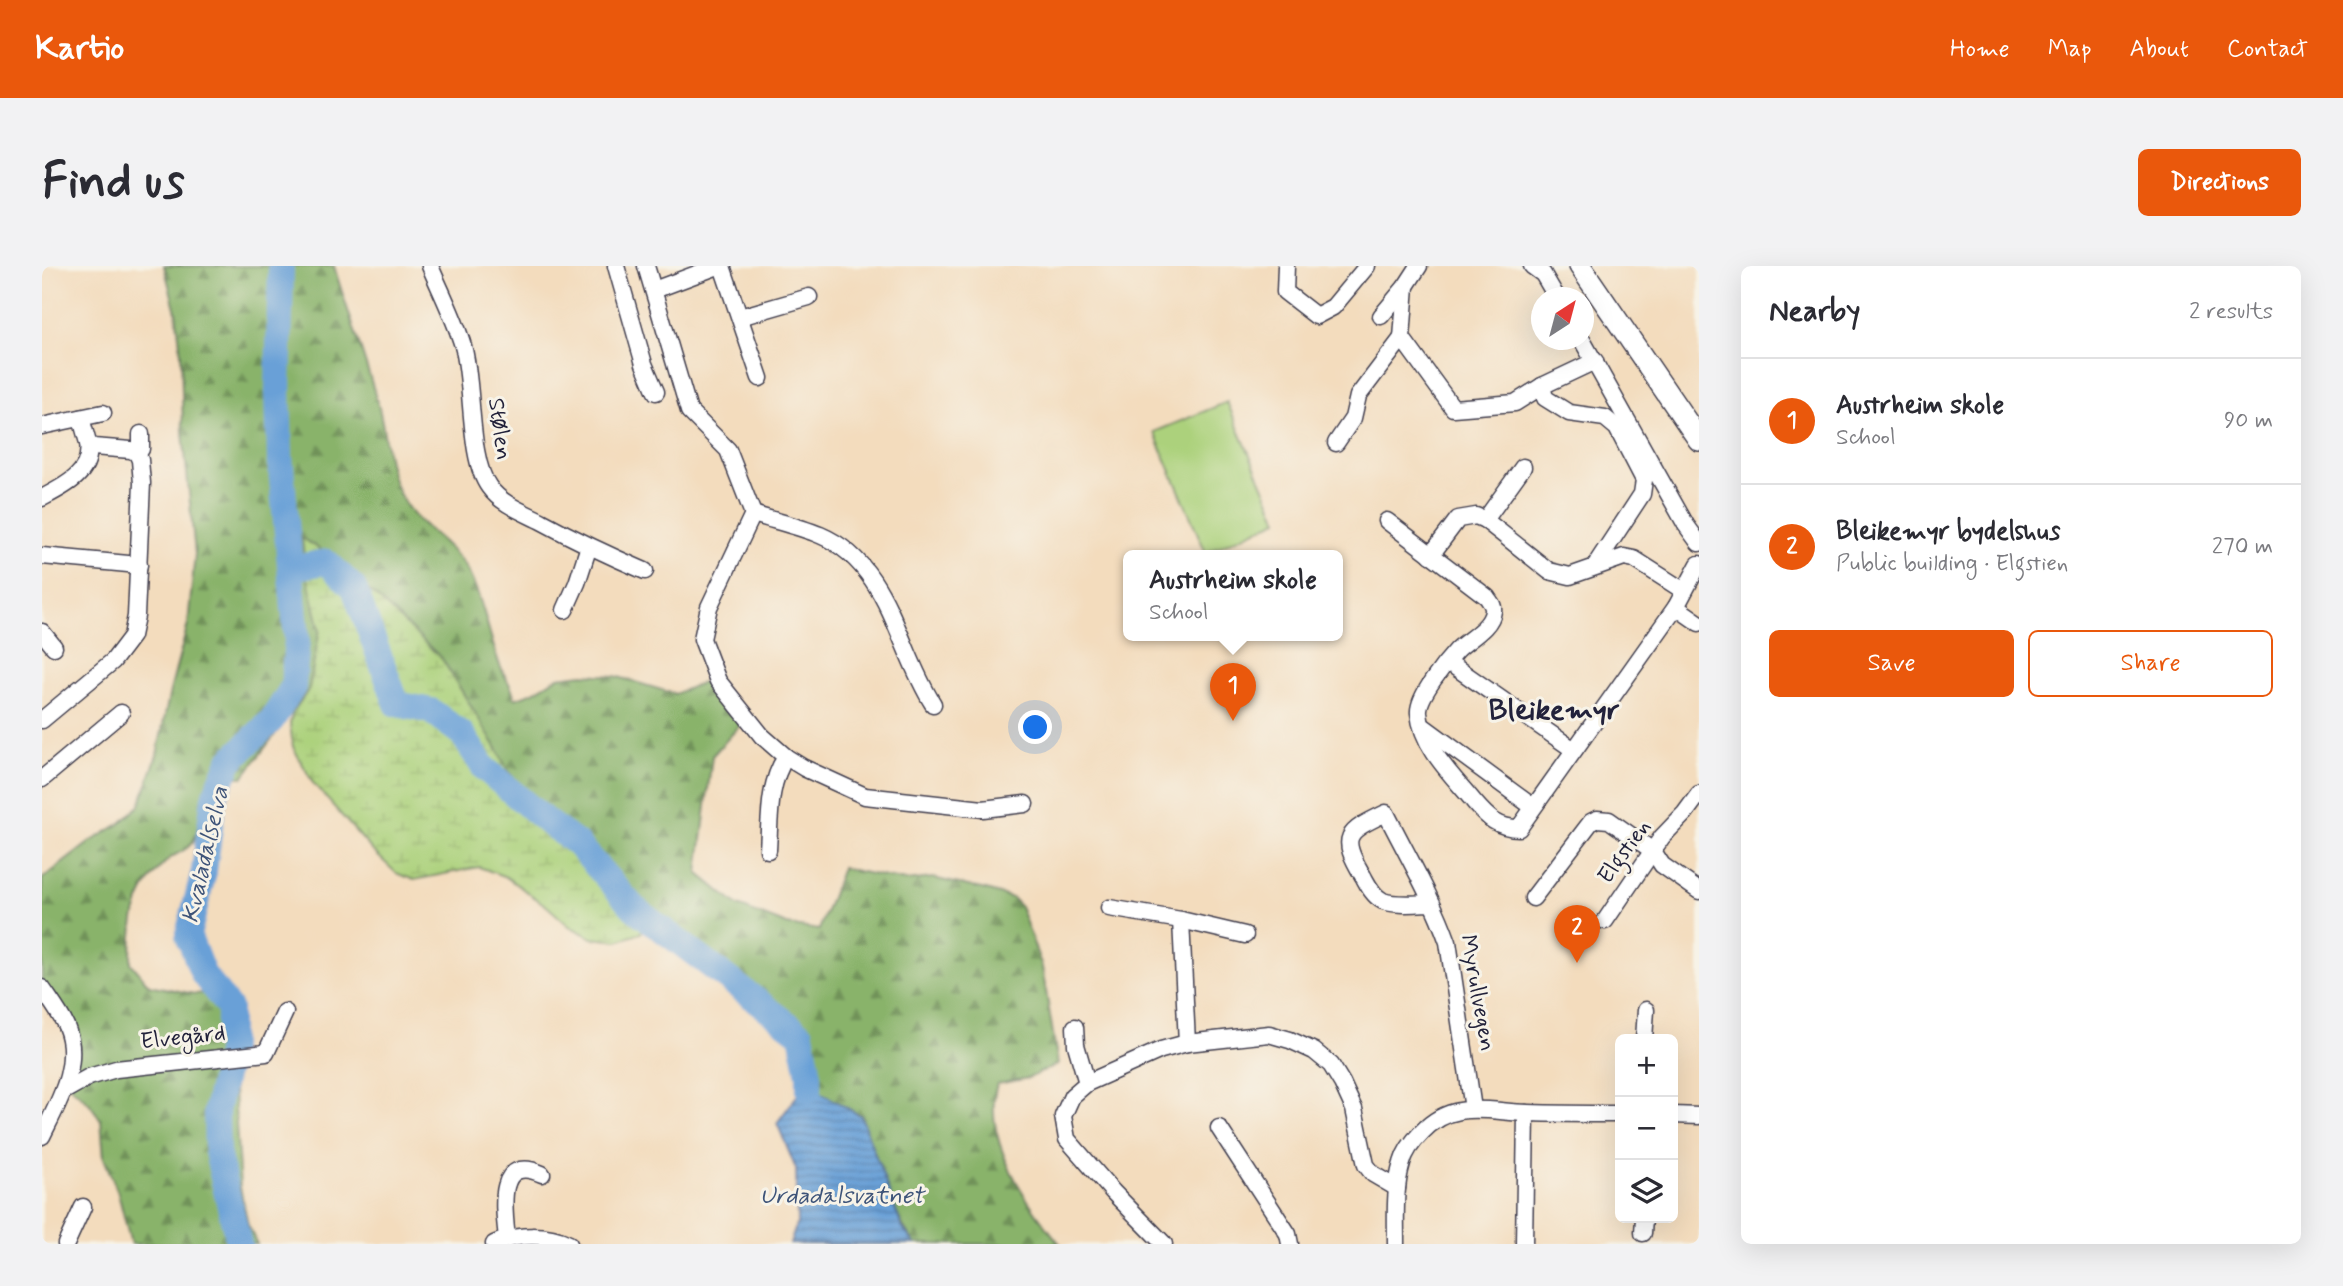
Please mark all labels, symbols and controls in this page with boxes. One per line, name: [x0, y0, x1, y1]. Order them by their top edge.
text: Kartio: [35, 27, 124, 71]
text: Home: [1950, 34, 2010, 65]
text: Map: [2048, 34, 2092, 65]
text: About: [2130, 34, 2189, 65]
text: Contact: [2227, 34, 2308, 65]
button: Directions: [2138, 149, 2301, 216]
text: Find us: [42, 150, 185, 215]
north arrow: [1531, 287, 1594, 350]
text: Nearby: [1769, 292, 1860, 331]
text: 2 results: [2189, 297, 2273, 327]
text: Austrheim skole: [1836, 389, 2004, 423]
street label: Stølen: [480, 396, 518, 462]
text: 1: [1787, 406, 1797, 436]
text: 90 m: [2224, 406, 2273, 436]
text: School: [1836, 423, 1896, 453]
text: Bleikemyr bydelshus: [1836, 515, 2060, 549]
text: 2: [1786, 532, 1798, 562]
text: 270 m: [2212, 532, 2273, 562]
text: Public building · Elgstien: [1836, 549, 2068, 579]
popup: [1123, 550, 1343, 641]
text: Austrheim skole: [1149, 564, 1317, 598]
text: School: [1149, 598, 1209, 628]
button: Save: [1769, 630, 2014, 697]
button: Share: [2028, 630, 2273, 697]
pin: 1: [1210, 663, 1256, 721]
district label: Bleikemyr: [1488, 691, 1620, 730]
your location: [1018, 710, 1052, 744]
water label: Kvaladalselva: [175, 783, 237, 926]
street label: Elgstien: [1591, 814, 1660, 892]
pin: 2: [1554, 905, 1600, 963]
street label: Myrullvegen: [1452, 932, 1502, 1054]
street label: Elvegård: [139, 1019, 227, 1059]
map controls: [1615, 1034, 1678, 1223]
button: +: [1615, 1034, 1678, 1097]
button: −: [1615, 1097, 1678, 1160]
button: layers: [1615, 1160, 1678, 1223]
water label: Urdadalsvatnet: [760, 1181, 927, 1212]

